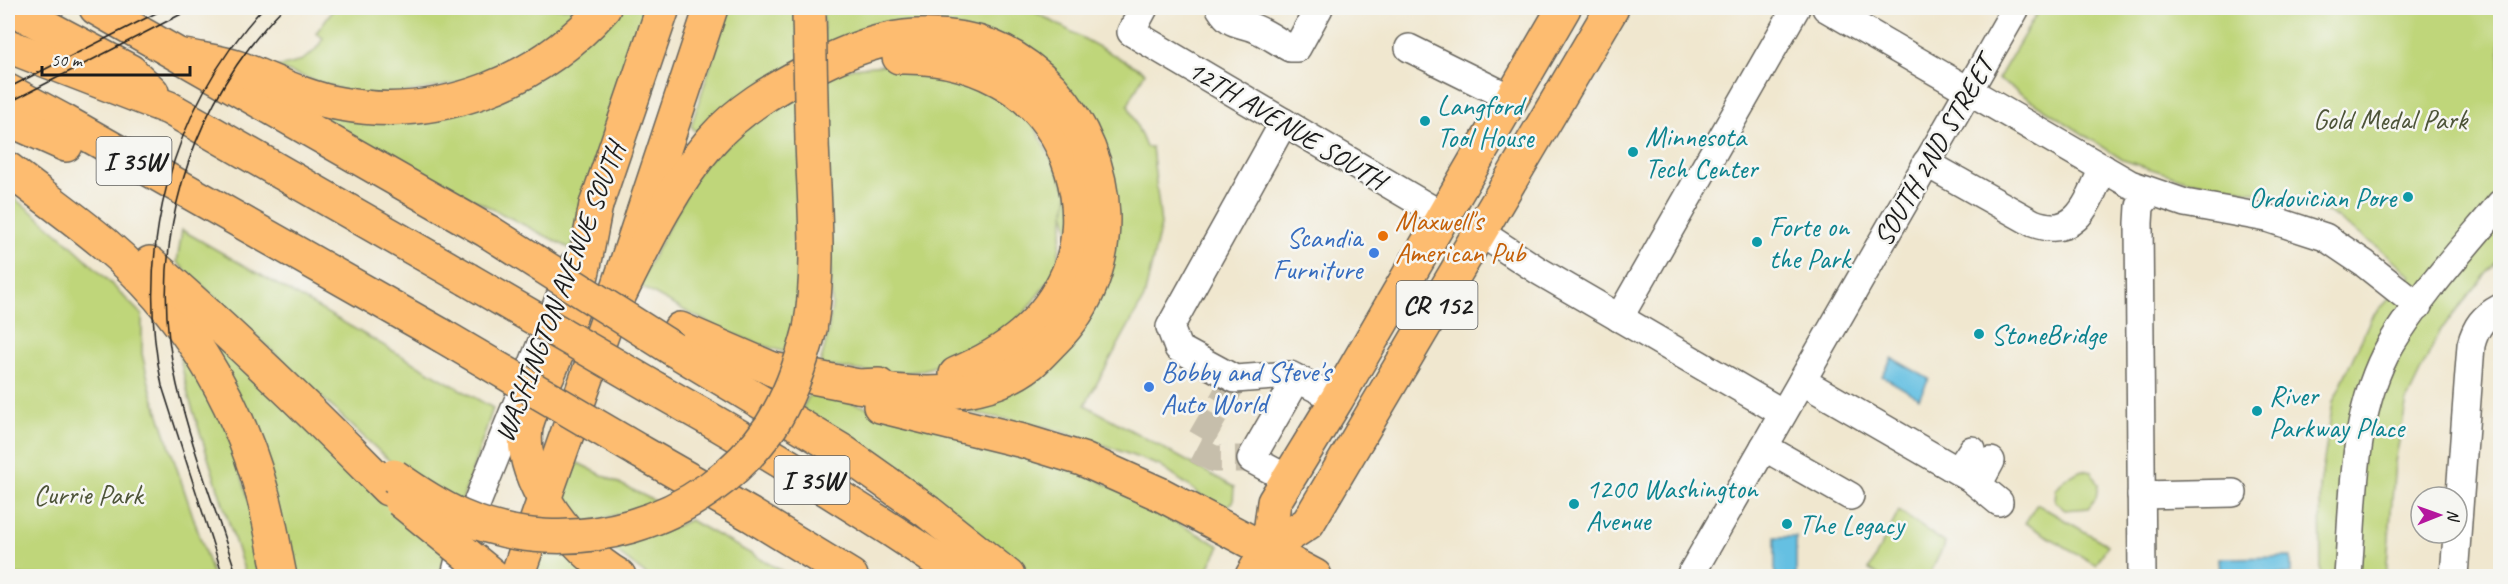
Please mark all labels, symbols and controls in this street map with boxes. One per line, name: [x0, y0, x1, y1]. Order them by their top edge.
scale bar: [42, 39, 190, 77]
street label: SOUTH 2ND STREET: [1865, 44, 2005, 252]
text: 50 m: [51, 49, 84, 71]
street label: 12TH AVENUE SOUTH: [1182, 52, 1396, 199]
place label: Langford Tool House: [1437, 88, 1535, 155]
park label: Gold Medal Park: [2313, 102, 2469, 137]
marker: Langford Tool House: [1418, 114, 1432, 128]
place label: Minnesota Tech Center: [1645, 119, 1759, 186]
street label: WASHINGTON AVENUE SOUTH: [486, 134, 634, 447]
road number: I 35W: [96, 137, 172, 185]
marker: Minnesota Tech Center: [1626, 145, 1640, 159]
place label: Ordovician Pore: [2249, 180, 2398, 215]
marker: Ordovician Pore: [2401, 190, 2415, 204]
place label: Maxwell's American Pub: [1395, 203, 1527, 270]
place label: Forte on the Park: [1769, 209, 1853, 276]
place label: Scandia Furniture: [1272, 220, 1365, 287]
marker: Maxwell's American Pub: [1376, 229, 1390, 243]
marker: Forte on the Park: [1750, 235, 1764, 249]
marker: Scandia Furniture: [1367, 246, 1381, 260]
road number: CR 152: [1396, 281, 1478, 329]
place label: StoneBridge: [1991, 317, 2108, 352]
marker: StoneBridge: [1972, 327, 1986, 341]
place label: Bobby and Steve's Auto World: [1161, 354, 1333, 421]
place label: River Parkway Place: [2269, 378, 2406, 445]
marker: Bobby and Steve's Auto World: [1142, 380, 1156, 394]
marker: River Parkway Place: [2250, 404, 2264, 418]
road number: I 35W: [774, 456, 850, 504]
place label: 1200 Washington Avenue: [1586, 471, 1759, 538]
park label: Currie Park: [34, 477, 145, 512]
north arrow: [2409, 485, 2469, 545]
marker: 1200 Washington Avenue: [1567, 497, 1581, 511]
place label: The Legacy: [1799, 507, 1906, 542]
text: N: [2443, 510, 2463, 523]
marker: The Legacy: [1780, 517, 1794, 531]

